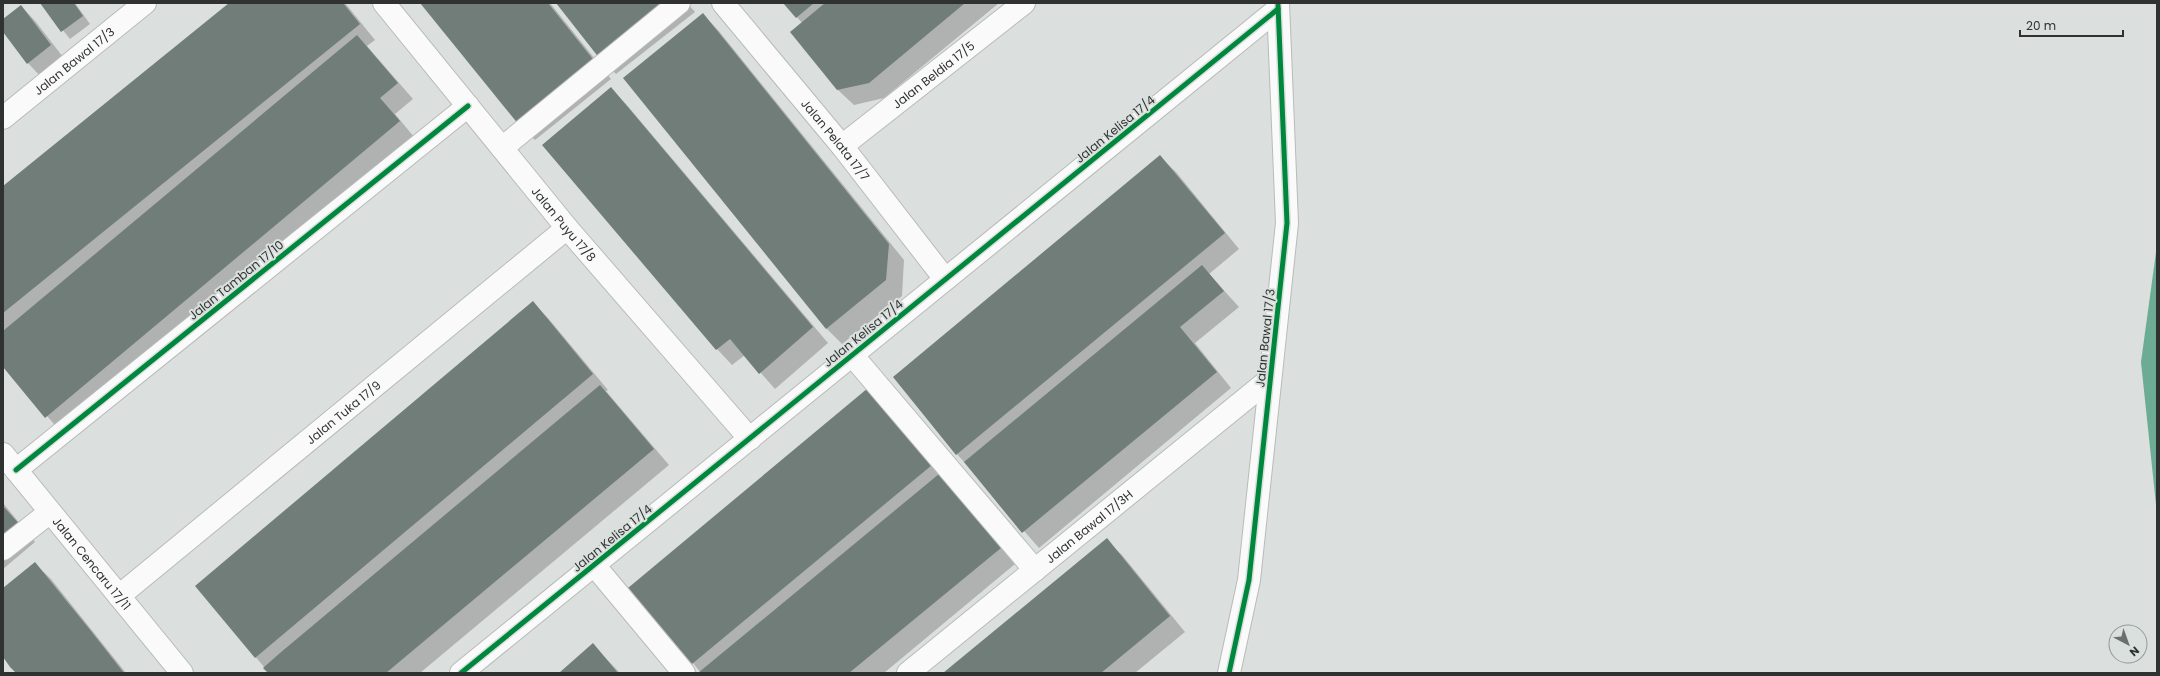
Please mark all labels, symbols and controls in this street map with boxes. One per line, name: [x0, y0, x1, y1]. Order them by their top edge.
scale bar: [2020, 12, 2123, 38]
text: 20 m: [2026, 17, 2056, 34]
street label: Jalan Bawal 17/3: [30, 23, 118, 99]
street label: Jalan Beldia 17/5: [889, 37, 978, 112]
street label: Jalan Kelisa 17/4: [1071, 91, 1159, 167]
street label: Jalan Pelata 17/7: [798, 95, 874, 184]
street label: Jalan Puyu 17/8: [528, 183, 600, 265]
street label: Jalan Tamban 17/10: [185, 236, 287, 324]
street label: Jalan Bawal 17/3: [1251, 288, 1279, 388]
street label: Jalan Kelisa 17/4: [819, 295, 907, 371]
street label: Jalan Tuka 17/9: [302, 376, 384, 448]
street label: Jalan Bawal 17/3H: [1042, 486, 1136, 567]
street label: Jalan Kelisa 17/4: [568, 500, 656, 576]
street label: Jalan Cencaru 17/11: [49, 513, 135, 613]
north arrow: [2108, 624, 2148, 664]
text: N: [2126, 643, 2143, 660]

